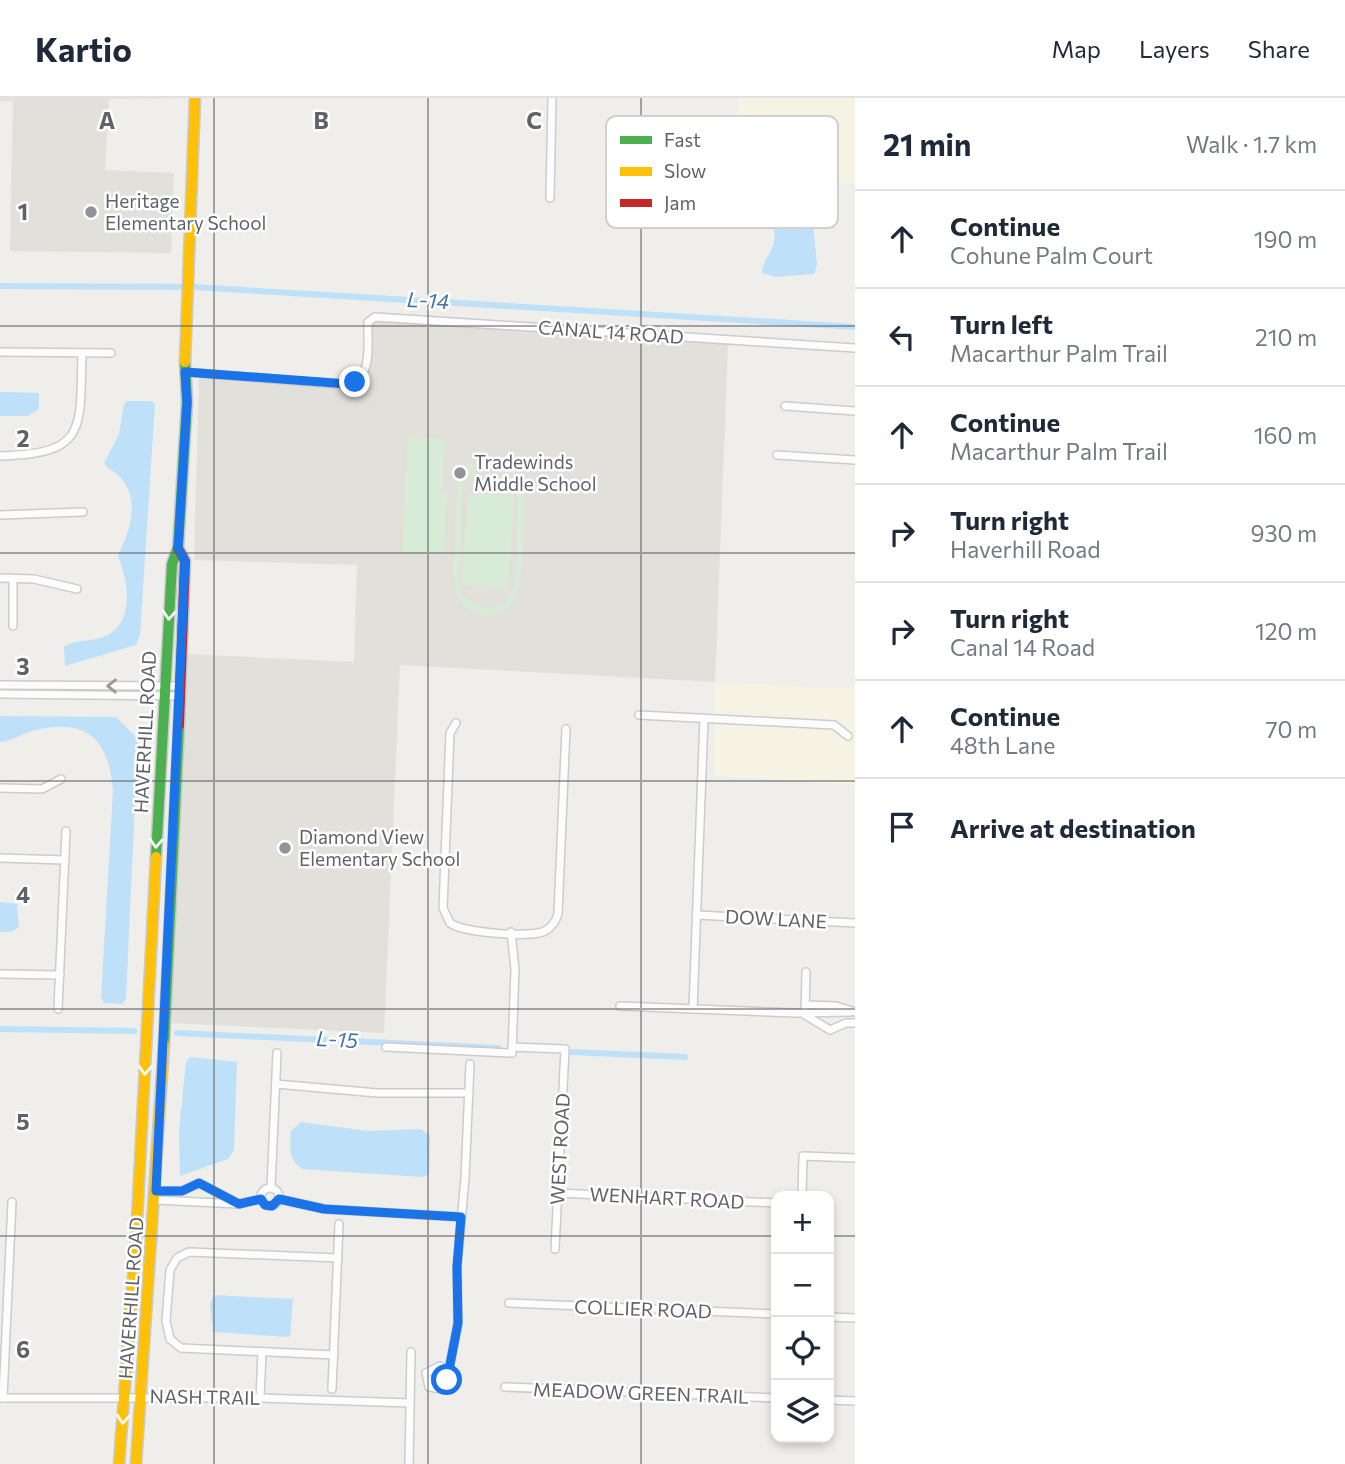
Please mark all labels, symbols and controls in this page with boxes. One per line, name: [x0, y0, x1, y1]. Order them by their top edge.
text: Kartio: [35, 28, 132, 69]
text: Map: [1052, 34, 1101, 63]
text: Layers: [1139, 34, 1210, 63]
text: Share: [1248, 34, 1310, 63]
text: A: [99, 106, 116, 134]
text: B: [313, 106, 329, 134]
text: C: [526, 106, 542, 134]
legend: [606, 116, 838, 228]
text: 21 min: [883, 125, 971, 162]
text: Fast: [664, 128, 701, 151]
text: Walk · 1.7 km: [1186, 130, 1317, 158]
text: Slow: [664, 159, 706, 182]
place label: Heritage Elementary School: [105, 189, 266, 234]
text: Jam: [664, 191, 696, 214]
text: 1: [18, 197, 28, 225]
marker: Heritage Elementary School: [83, 204, 99, 220]
text: Continue: [950, 210, 1060, 241]
icon: ahead: [883, 220, 921, 258]
text: 190 m: [1254, 225, 1317, 253]
text: Cohune Palm Court: [950, 241, 1153, 269]
water label: L-14: [406, 286, 450, 313]
text: Turn left: [950, 308, 1053, 339]
street label: CANAL 14 ROAD: [538, 315, 685, 348]
icon: left: [883, 318, 921, 356]
text: 210 m: [1255, 323, 1317, 351]
text: Macarthur Palm Trail: [950, 339, 1168, 367]
route end: [339, 366, 370, 397]
text: Continue: [950, 406, 1060, 437]
icon: ahead: [883, 416, 921, 454]
text: 160 m: [1254, 421, 1317, 449]
text: 2: [16, 424, 30, 452]
text: Macarthur Palm Trail: [950, 437, 1168, 465]
place label: Tradewinds Middle School: [474, 450, 596, 495]
marker: Tradewinds Middle School: [452, 465, 468, 481]
text: Turn right: [950, 504, 1069, 535]
icon: right: [883, 514, 921, 552]
text: 930 m: [1251, 519, 1317, 547]
text: Haverhill Road: [950, 535, 1101, 563]
text: Turn right: [950, 602, 1069, 633]
one-way arrow: [161, 610, 176, 621]
icon: right: [883, 612, 921, 650]
text: 120 m: [1255, 617, 1317, 645]
text: Canal 14 Road: [950, 633, 1095, 661]
street label: HAVERHILL ROAD: [129, 650, 160, 814]
text: 3: [16, 652, 30, 680]
one-way arrow: [106, 678, 117, 693]
text: Continue: [950, 700, 1060, 731]
icon: ahead: [883, 710, 921, 748]
text: 70 m: [1265, 715, 1317, 743]
text: 48th Lane: [950, 731, 1055, 759]
icon: arrive: [883, 808, 921, 846]
text: Arrive at destination: [950, 812, 1196, 843]
place label: Diamond View Elementary School: [299, 825, 460, 870]
one-way arrow: [149, 837, 164, 848]
marker: Diamond View Elementary School: [277, 840, 293, 856]
text: 4: [16, 880, 30, 908]
street label: DOW LANE: [725, 904, 827, 933]
water label: L-15: [315, 1025, 360, 1052]
one-way arrow: [138, 1065, 153, 1076]
street label: WEST ROAD: [545, 1093, 574, 1205]
text: 5: [16, 1107, 30, 1135]
street label: WENHART ROAD: [589, 1182, 745, 1213]
map controls: [771, 1191, 834, 1443]
button: +: [771, 1191, 834, 1254]
street label: HAVERHILL ROAD: [113, 1216, 148, 1380]
button: −: [771, 1254, 834, 1317]
street label: COLLIER ROAD: [574, 1295, 712, 1322]
button: locate: [771, 1317, 834, 1380]
text: 6: [16, 1335, 30, 1363]
route start: [431, 1364, 462, 1395]
street label: MEADOW GREEN TRAIL: [533, 1377, 750, 1408]
button: layers: [771, 1380, 834, 1443]
street label: NASH TRAIL: [149, 1384, 261, 1409]
one-way arrow: [116, 1414, 131, 1425]

